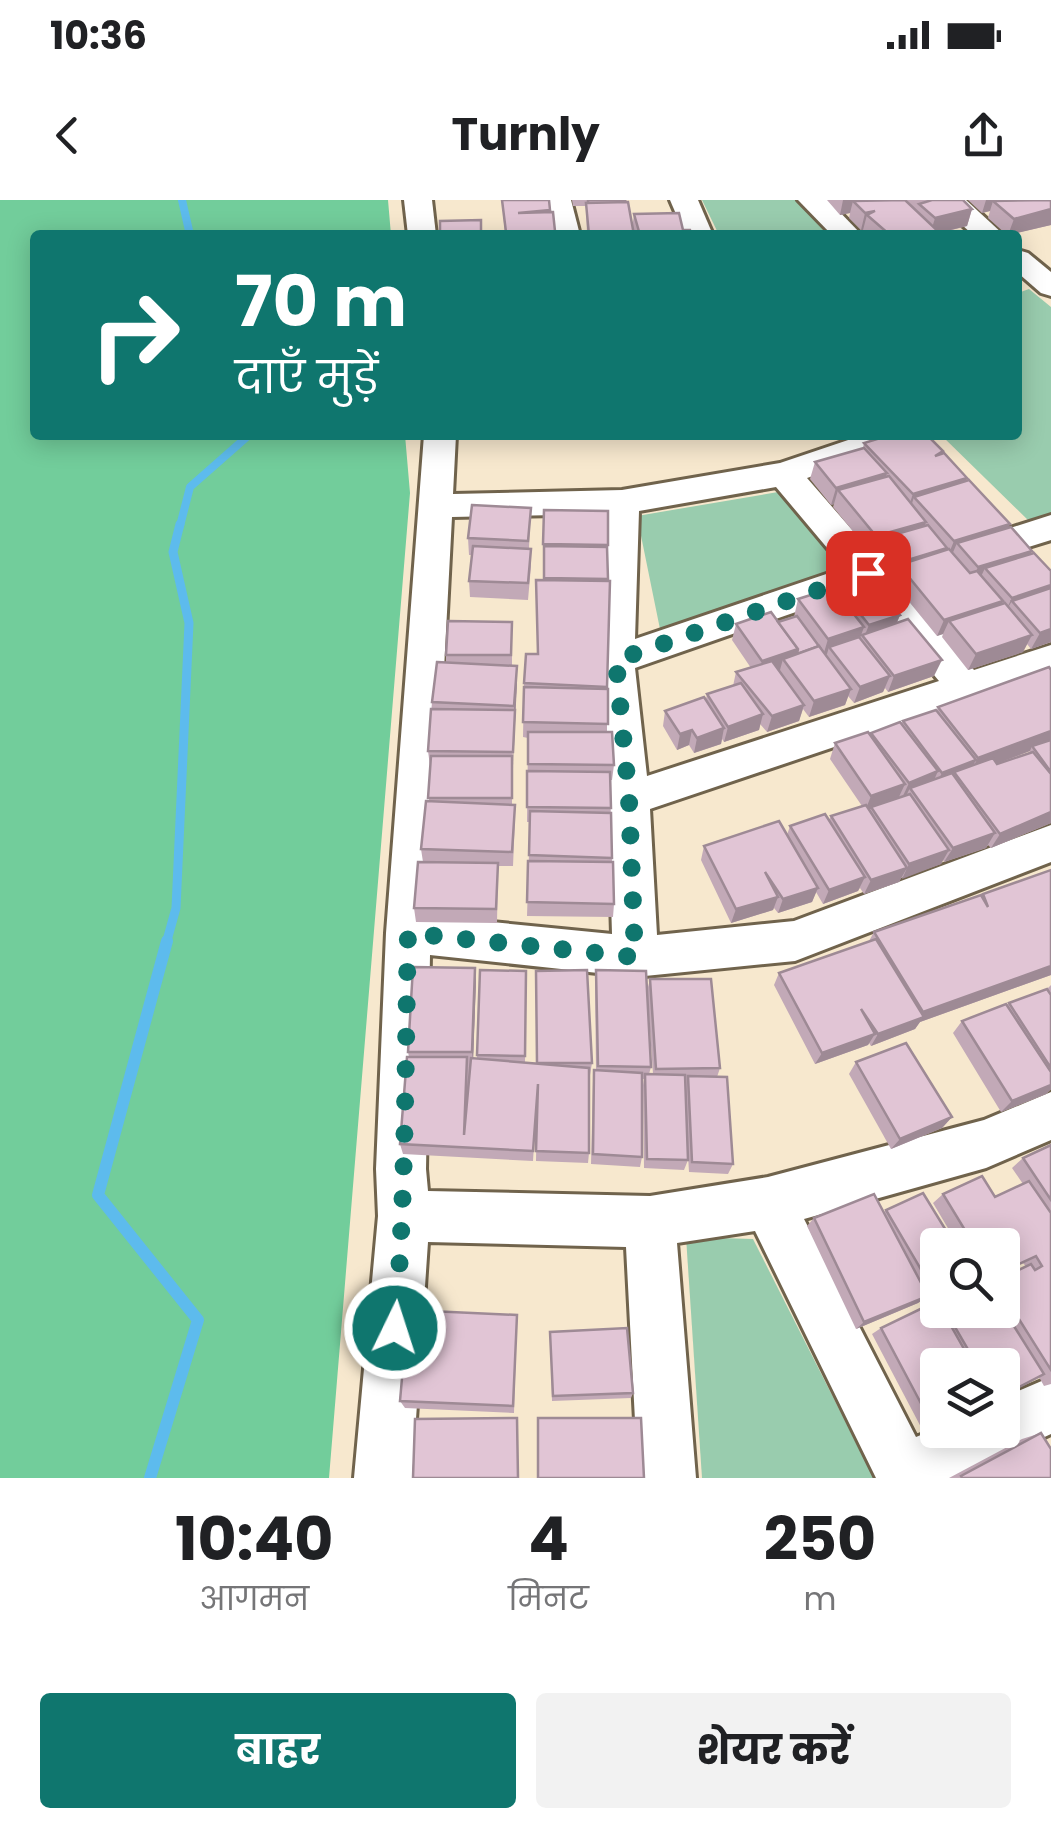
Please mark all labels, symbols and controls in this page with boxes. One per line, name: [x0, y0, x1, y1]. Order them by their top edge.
text: 10:36: [50, 9, 147, 62]
text: Turnly: [451, 103, 600, 166]
icon: back: [40, 108, 95, 163]
icon: share: [956, 108, 1011, 163]
text: 70 m: [235, 252, 407, 351]
icon: right: [70, 270, 200, 400]
text: दाएँ मुड़ें: [235, 346, 378, 409]
pin: [826, 531, 911, 616]
icon: arrive: [841, 546, 896, 601]
map controls: [920, 1228, 1020, 1448]
button: search: [920, 1228, 1020, 1328]
position arrow: [343, 1276, 447, 1380]
button: layers: [920, 1348, 1020, 1448]
text: 10:40: [175, 1497, 333, 1581]
text: 4: [528, 1497, 569, 1581]
text: 250: [764, 1497, 876, 1581]
text: आगमन: [199, 1576, 309, 1621]
text: मिनट: [508, 1576, 589, 1621]
text: m: [803, 1576, 836, 1621]
button: बाहर: [40, 1693, 516, 1808]
button: शेयर करें: [536, 1693, 1011, 1808]

